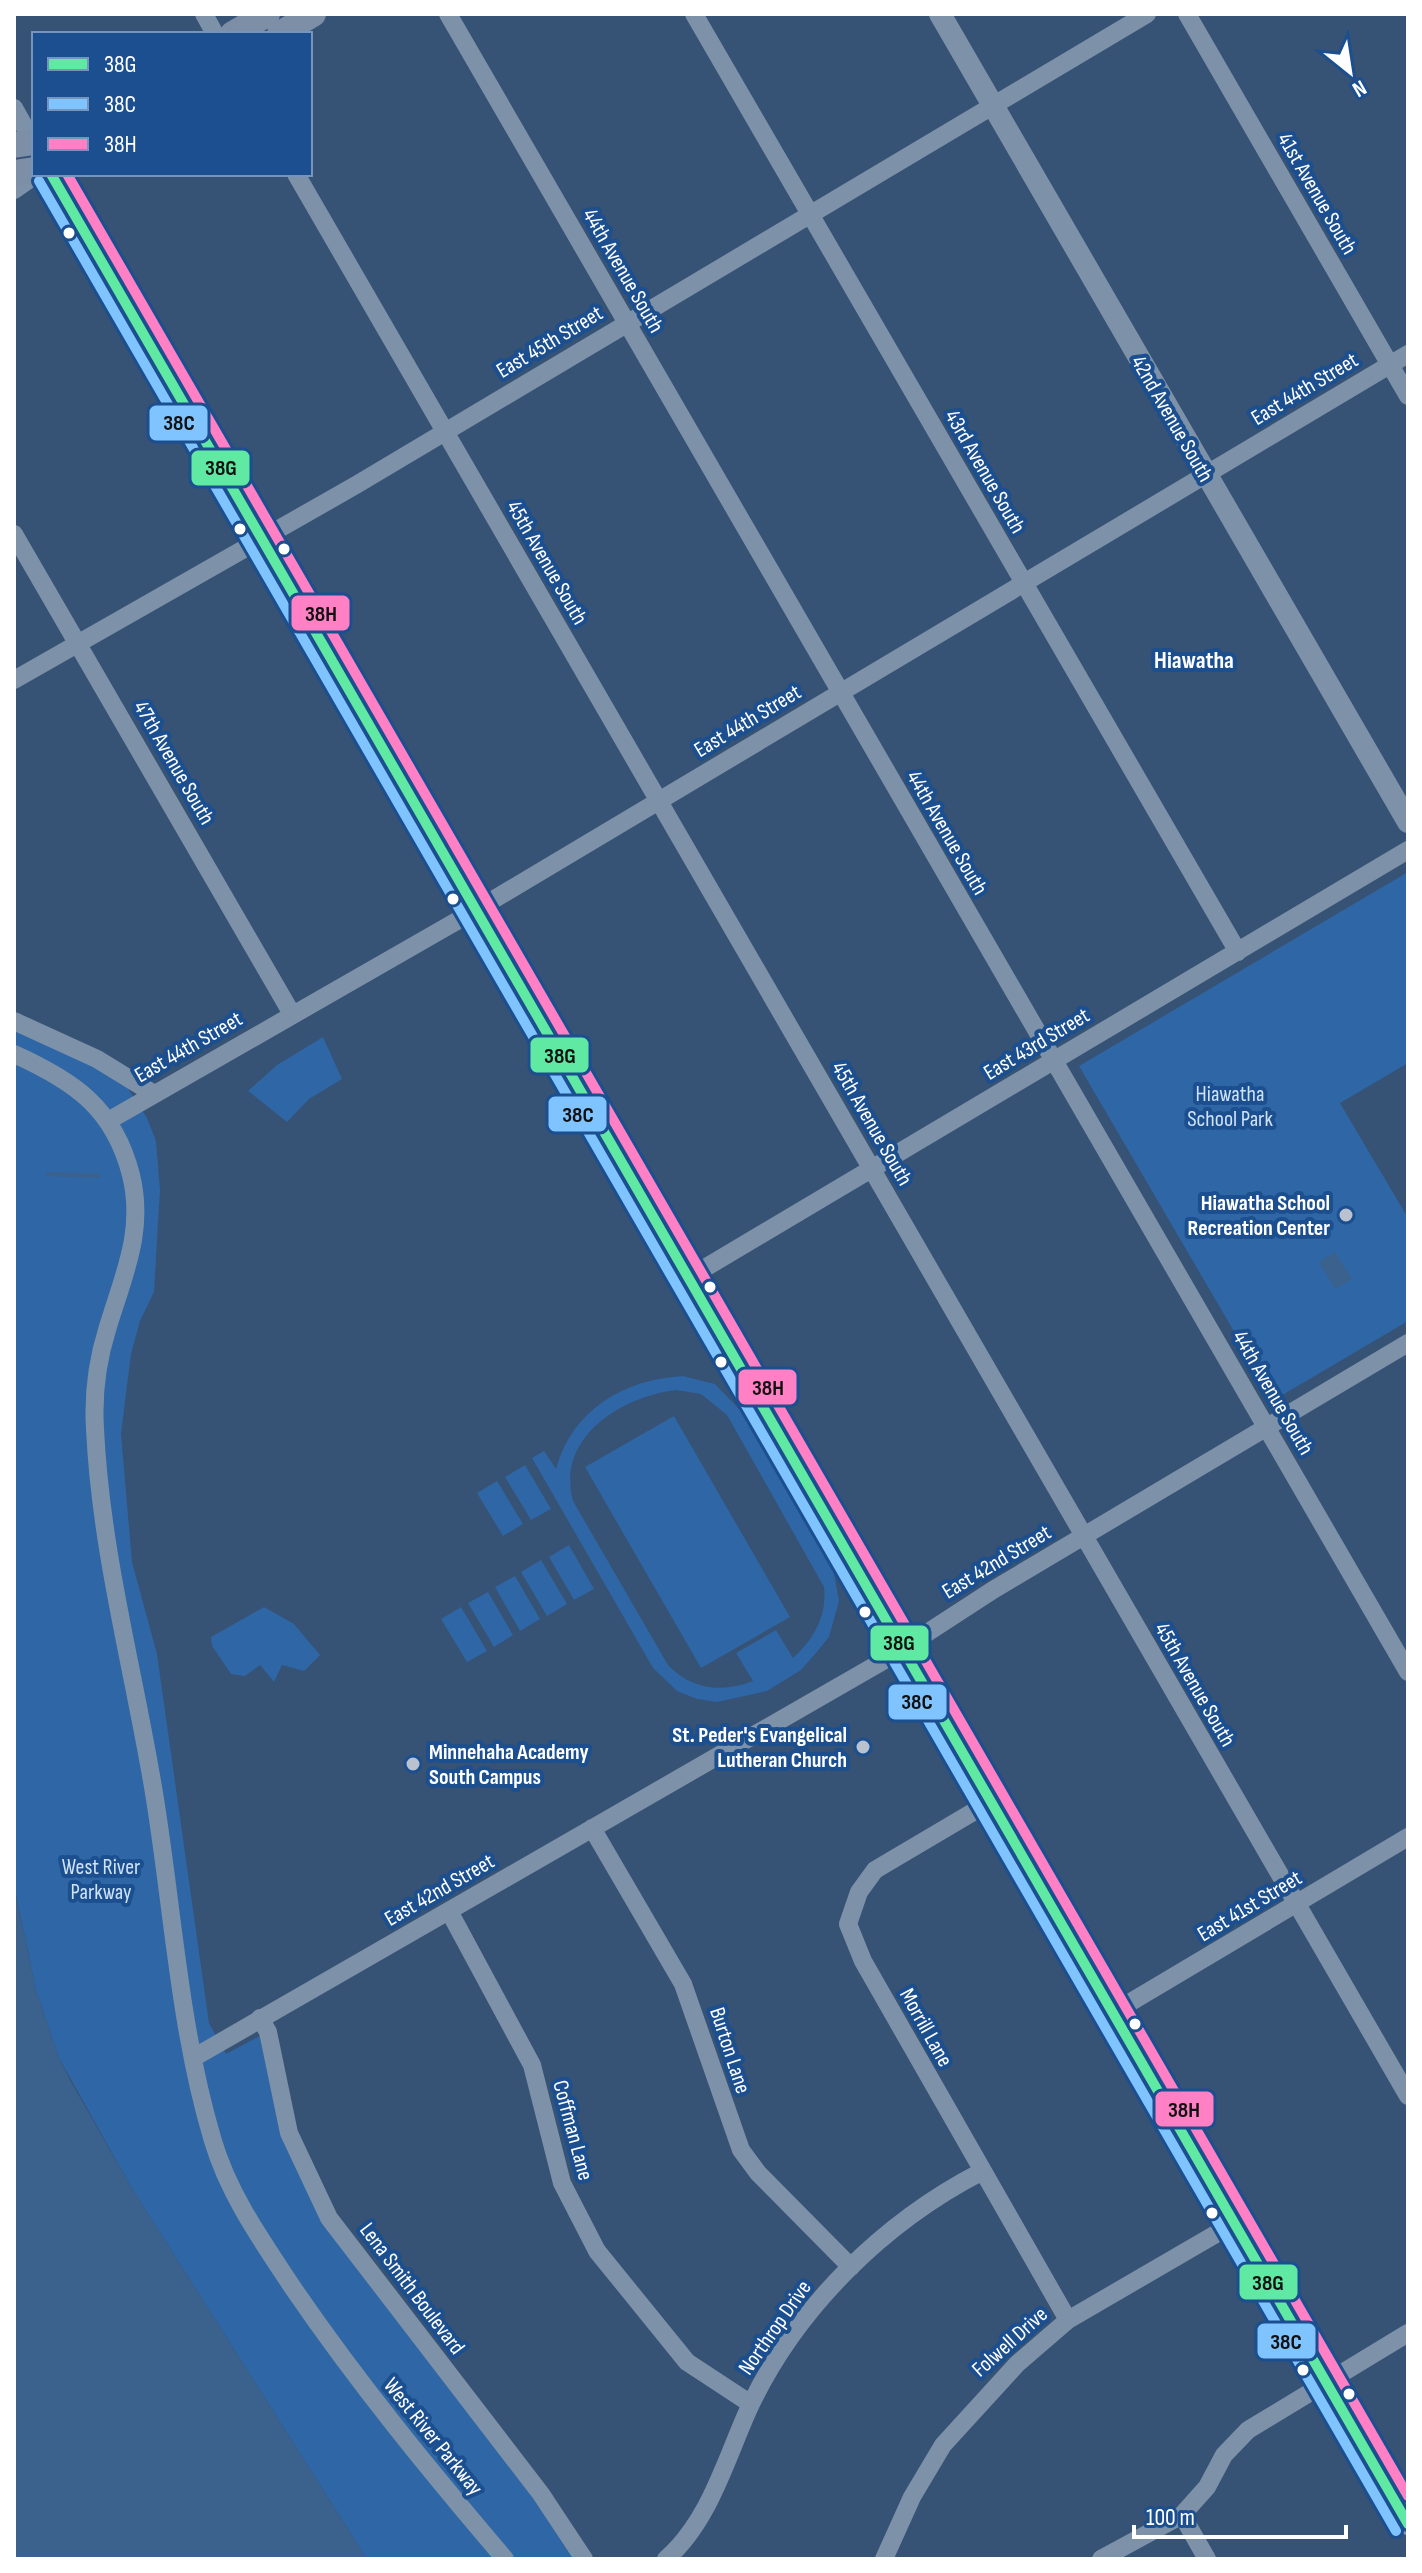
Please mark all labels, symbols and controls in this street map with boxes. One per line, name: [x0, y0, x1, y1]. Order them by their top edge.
legend: [32, 32, 312, 176]
north arrow: [1310, 32, 1390, 112]
text: 38G: [104, 50, 137, 79]
text: N: [1347, 73, 1371, 103]
text: 38C: [104, 90, 136, 119]
street label: 41st Avenue South: [1271, 128, 1362, 259]
text: 38H: [104, 130, 137, 159]
street label: 44th Avenue South: [576, 204, 669, 338]
unlabelled marker: [61, 225, 77, 241]
street label: East 45th Street: [492, 300, 608, 385]
street label: East 44th Street: [1246, 347, 1363, 432]
street label: 42nd Avenue South: [1125, 351, 1219, 487]
line badge: 38C: [148, 404, 209, 442]
street label: 43rd Avenue South: [938, 405, 1031, 538]
text: 38C: [163, 410, 195, 437]
line badge: 38G: [190, 449, 251, 487]
text: 38G: [205, 455, 237, 482]
street label: 45th Avenue South: [500, 496, 593, 630]
unlabelled marker: [232, 521, 248, 537]
unlabelled marker: [276, 541, 292, 557]
line badge: 38H: [290, 594, 351, 632]
text: 38H: [305, 601, 337, 628]
district label: Hiawatha: [1154, 646, 1234, 675]
street label: East 44th Street: [689, 679, 806, 764]
street label: 47th Avenue South: [127, 696, 220, 830]
street label: 44th Avenue South: [900, 766, 993, 900]
unlabelled marker: [445, 891, 461, 907]
street label: East 43rd Street: [979, 1002, 1095, 1086]
street label: East 44th Street: [130, 1006, 248, 1089]
line badge: 38G: [529, 1036, 590, 1074]
text: 38G: [544, 1043, 576, 1070]
street label: 45th Avenue South: [825, 1057, 918, 1191]
park label: Hiawatha School Park: [1187, 1081, 1273, 1133]
line badge: 38C: [547, 1095, 608, 1133]
text: 38C: [562, 1102, 594, 1129]
place label: Hiawatha School Recreation Center: [1188, 1190, 1330, 1242]
marker: Hiawatha School Recreation Center: [1337, 1206, 1355, 1224]
unlabelled marker: [702, 1279, 718, 1295]
street label: 44th Avenue South: [1226, 1326, 1319, 1460]
unlabelled marker: [713, 1354, 729, 1370]
line badge: 38H: [737, 1368, 798, 1406]
text: 38H: [752, 1375, 784, 1402]
street label: East 42nd Street: [937, 1519, 1056, 1605]
unlabelled marker: [857, 1604, 873, 1620]
street label: 45th Avenue South: [1148, 1618, 1241, 1752]
line badge: 38G: [869, 1624, 930, 1662]
text: 38G: [883, 1630, 915, 1657]
line badge: 38C: [887, 1683, 948, 1721]
text: 38C: [901, 1689, 933, 1716]
place label: St. Peder's Evangelical Lutheran Church: [672, 1722, 847, 1774]
marker: St. Peder's Evangelical Lutheran Church: [854, 1738, 872, 1756]
place label: Minnehaha Academy South Campus: [429, 1739, 589, 1791]
marker: Minnehaha Academy South Campus: [404, 1755, 422, 1773]
street label: East 42nd Street: [380, 1848, 500, 1933]
park label: West River Parkway: [62, 1854, 140, 1906]
street label: East 41st Street: [1193, 1864, 1307, 1948]
street label: Morrill Lane: [893, 1984, 958, 2072]
street label: Burton Lane: [703, 2004, 756, 2097]
unlabelled marker: [1127, 2016, 1143, 2032]
street label: Coffman Lane: [546, 2077, 599, 2183]
line badge: 38H: [1154, 2090, 1215, 2128]
text: 38H: [1168, 2097, 1200, 2124]
unlabelled marker: [1204, 2205, 1220, 2221]
street label: Lena Smith Boulevard: [353, 2218, 470, 2360]
line badge: 38G: [1238, 2263, 1299, 2301]
text: 38G: [1252, 2270, 1284, 2297]
street label: Northrop Drive: [733, 2275, 818, 2380]
street label: Folwell Drive: [967, 2301, 1053, 2383]
line badge: 38C: [1256, 2322, 1317, 2360]
text: 38C: [1270, 2329, 1302, 2356]
unlabelled marker: [1295, 2362, 1311, 2378]
street label: West River Parkway: [377, 2373, 489, 2501]
unlabelled marker: [1341, 2386, 1357, 2402]
scale bar: [1134, 2489, 1346, 2539]
text: 100 m: [1146, 2503, 1195, 2532]

